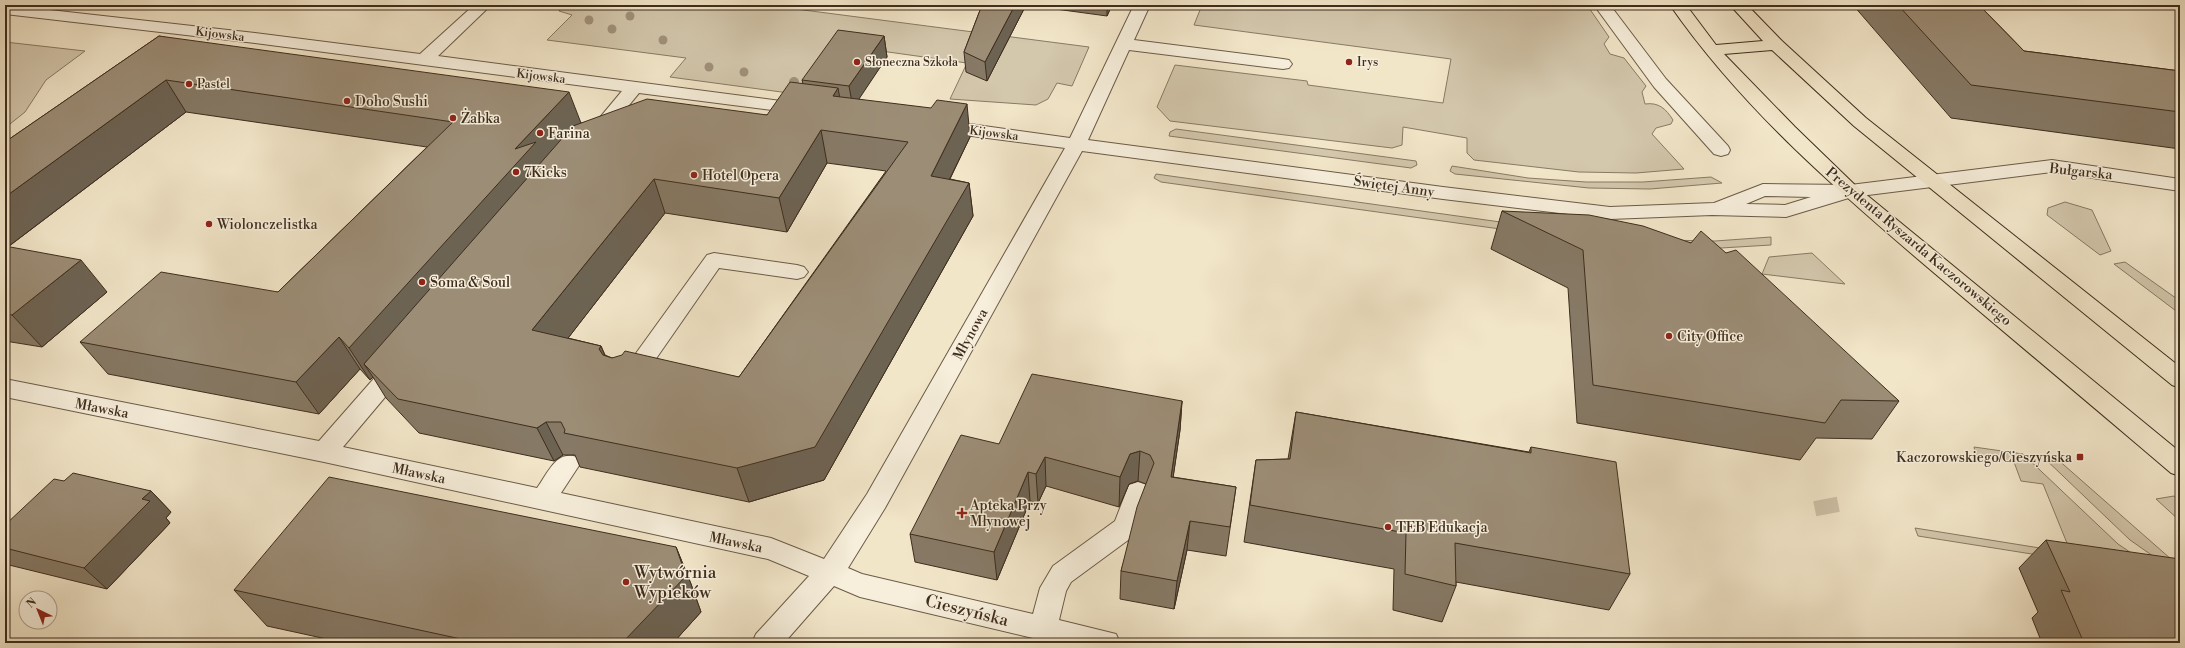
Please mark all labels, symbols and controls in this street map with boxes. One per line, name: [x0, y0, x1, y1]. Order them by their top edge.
street label: Kijowska: [195, 24, 246, 45]
place label: Słoneczna Szkoła: [865, 55, 959, 70]
place label: Irys: [1357, 55, 1378, 70]
marker: Słoneczna Szkoła: [852, 57, 862, 67]
marker: Irys: [1344, 57, 1354, 67]
street label: Kijowska: [516, 66, 567, 87]
place label: Pastel: [197, 77, 230, 92]
marker: Pastel: [184, 79, 194, 89]
place label: Doho Sushi: [355, 93, 428, 111]
marker: Doho Sushi: [342, 96, 352, 106]
place label: Żabka: [461, 108, 501, 128]
marker: Żabka: [448, 113, 458, 123]
street label: Kijowska: [969, 123, 1020, 144]
place label: Farina: [548, 125, 591, 143]
marker: Farina: [535, 128, 545, 138]
street label: Bułgarska: [2047, 160, 2114, 184]
place label: 7Kicks: [524, 164, 567, 182]
street label: Prezydenta Ryszarda Kaczorowskiego: [1822, 164, 2015, 330]
marker: 7Kicks: [511, 167, 521, 177]
place label: Hotel Opera: [702, 167, 780, 185]
marker: Hotel Opera: [689, 170, 699, 180]
street label: Świętej Anny: [1352, 170, 1436, 202]
place label: Wiolonczelistka: [216, 216, 319, 234]
marker: Wiolonczelistka: [204, 219, 214, 229]
place label: Soma & Soul: [430, 274, 510, 292]
marker: Soma & Soul: [417, 277, 427, 287]
street label: Młynowa: [949, 305, 993, 363]
place label: City Office: [1677, 328, 1743, 346]
marker: City Office: [1664, 331, 1674, 341]
street label: Mławska: [73, 395, 131, 423]
place label: Kaczorowskiego/Cieszyńska: [1896, 449, 2073, 467]
marker: Kaczorowskiego/Cieszyńska: [2075, 452, 2085, 462]
street label: Mławska: [390, 460, 448, 489]
place label: Apteka Przy Młynowej: [969, 497, 1047, 531]
marker: Apteka Przy Młynowej: [957, 508, 967, 518]
place label: TEB Edukacja: [1396, 519, 1488, 537]
marker: TEB Edukacja: [1383, 522, 1393, 532]
street label: Mławska: [707, 529, 765, 558]
place label: Wytwórnia Wypieków: [633, 562, 717, 604]
marker: Wytwórnia Wypieków: [621, 577, 631, 587]
north arrow: [18, 590, 58, 630]
street label: Cieszyńska: [923, 590, 1011, 632]
text: N: [24, 595, 40, 612]

